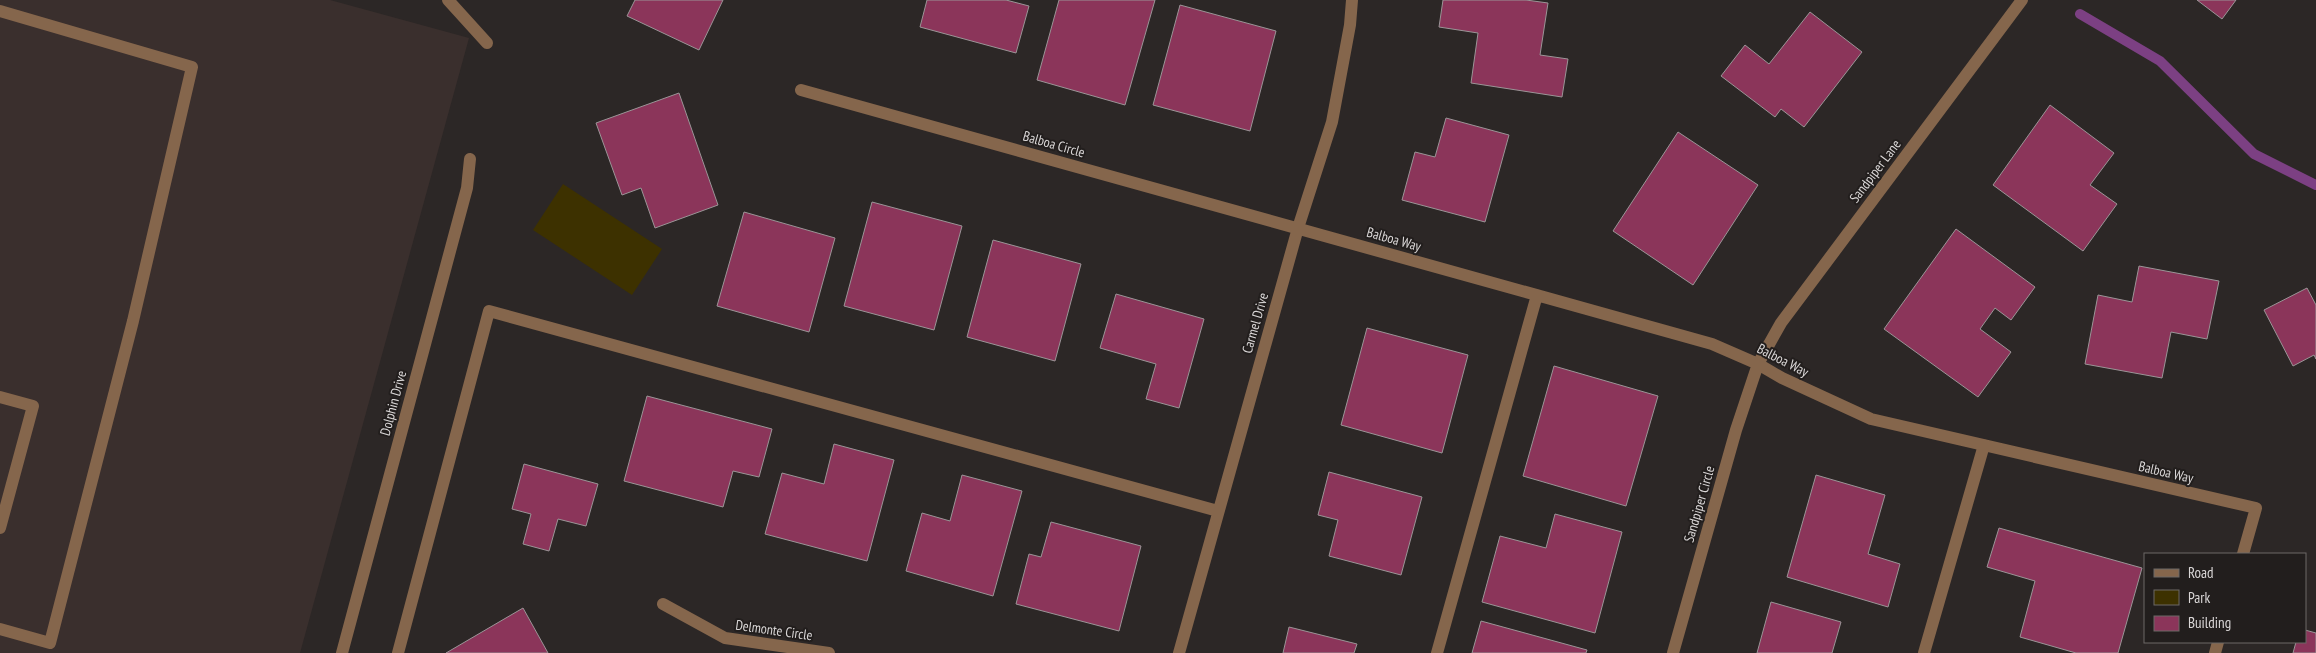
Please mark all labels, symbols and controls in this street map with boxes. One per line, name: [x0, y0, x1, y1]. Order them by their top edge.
street label: Balboa Circle: [1021, 127, 1087, 161]
street label: Sandpiper Lane: [1845, 136, 1905, 206]
street label: Balboa Way: [1365, 223, 1424, 256]
street label: Carmel Drive: [1238, 290, 1272, 355]
street label: Balboa Way: [1754, 339, 1813, 381]
street label: Dolphin Drive: [376, 368, 410, 437]
street label: Balboa Way: [2137, 457, 2196, 487]
street label: Sandpiper Circle: [1679, 463, 1719, 544]
legend: [2144, 553, 2306, 643]
text: Road: [2188, 563, 2214, 582]
text: Park: [2188, 588, 2210, 607]
text: Building: [2188, 613, 2231, 632]
street label: Delmonte Circle: [734, 616, 814, 644]

